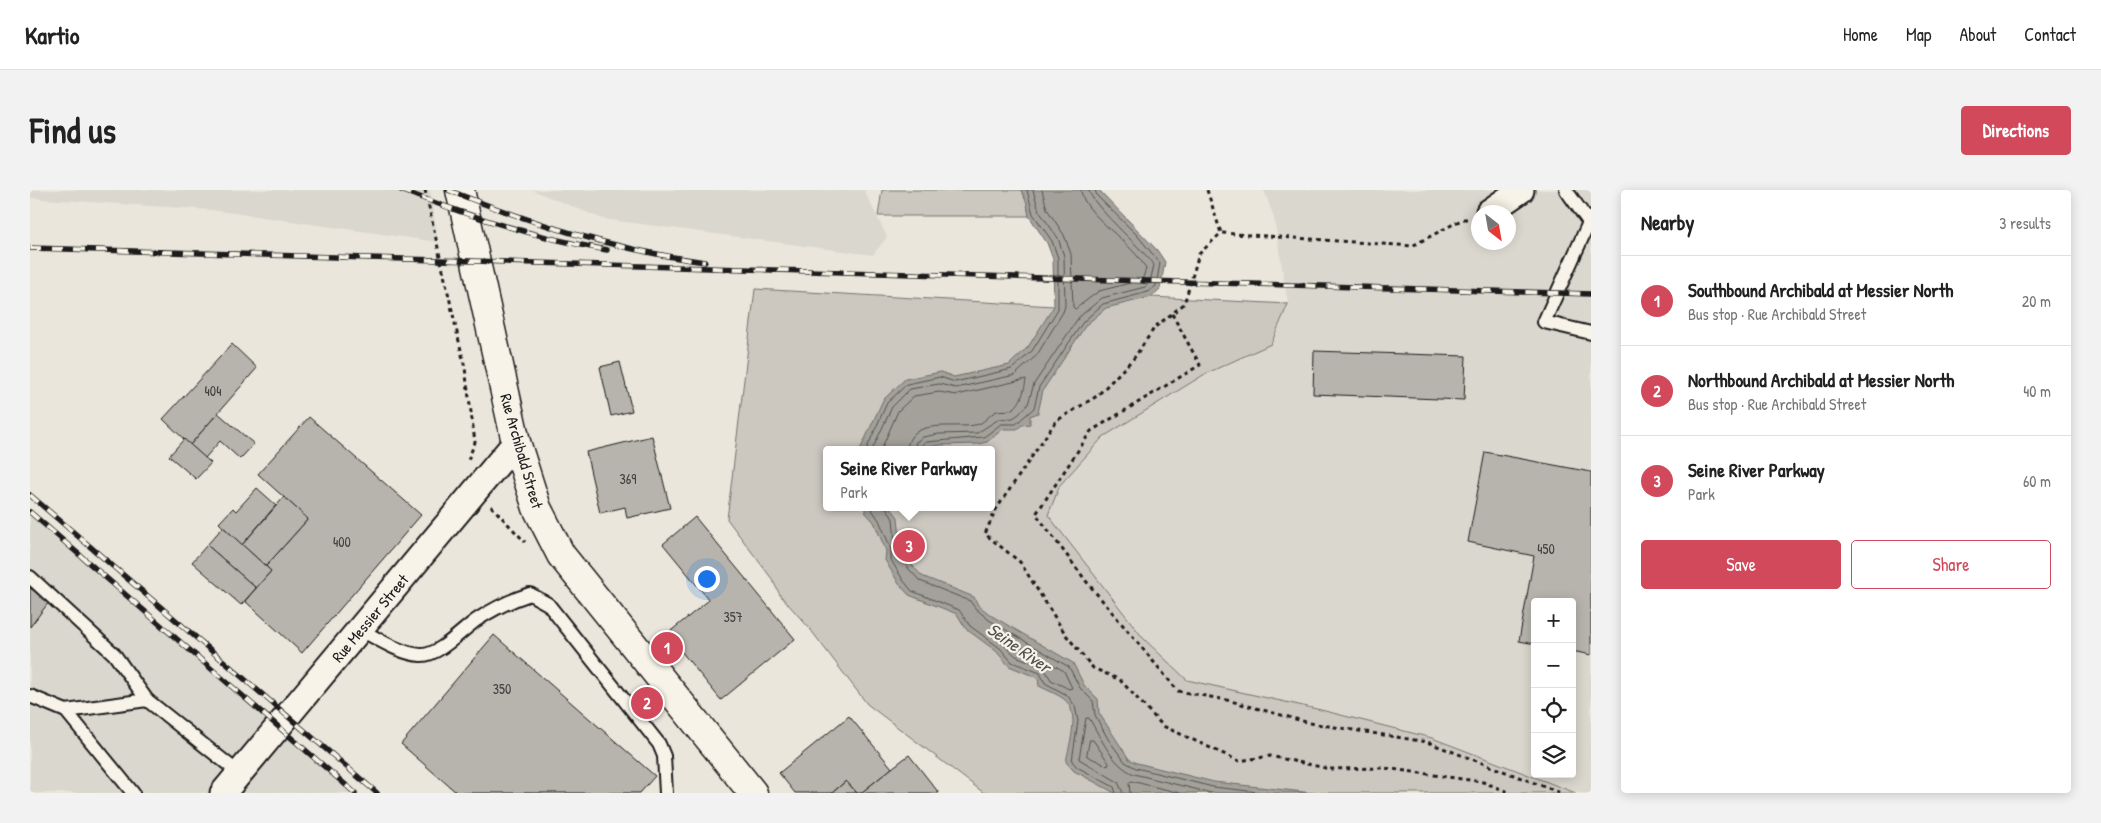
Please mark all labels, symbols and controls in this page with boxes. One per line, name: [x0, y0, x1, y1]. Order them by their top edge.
text: Kartio: [25, 19, 80, 51]
text: Home: [1843, 22, 1878, 47]
text: Map: [1906, 22, 1931, 47]
text: About: [1959, 22, 1996, 47]
text: Contact: [2024, 22, 2076, 47]
button: Directions: [1961, 106, 2071, 155]
text: Find us: [30, 107, 116, 154]
north arrow: [1471, 205, 1516, 250]
text: Nearby: [1641, 208, 1694, 237]
text: 3 results: [1999, 212, 2051, 234]
text: Southbound Archibald at Messier North: [1688, 277, 1953, 303]
text: 1: [1654, 290, 1660, 312]
text: 20 m: [2022, 290, 2051, 312]
text: Bus stop · Rue Archibald Street: [1688, 303, 1866, 325]
text: Northbound Archibald at Messier North: [1688, 367, 1954, 393]
text: 2: [1653, 380, 1661, 402]
text: 40 m: [2023, 380, 2051, 402]
house number: 404: [205, 381, 221, 400]
street label: Rue Archibald Street: [495, 391, 549, 511]
text: Bus stop · Rue Archibald Street: [1688, 393, 1866, 415]
popup: [823, 446, 995, 511]
text: Seine River Parkway: [841, 455, 977, 481]
text: Seine River Parkway: [1688, 457, 1825, 483]
house number: 369: [620, 469, 637, 488]
text: 3: [1653, 470, 1661, 492]
text: 60 m: [2023, 470, 2051, 492]
text: Park: [841, 481, 867, 503]
text: Park: [1688, 483, 1715, 505]
pin: 3: [893, 527, 925, 565]
house number: 400: [333, 532, 351, 551]
house number: 450: [1537, 539, 1555, 558]
button: Save: [1641, 540, 1841, 589]
button: Share: [1851, 540, 2051, 589]
your location: [694, 566, 720, 592]
street label: Rue Messier Street: [327, 569, 414, 667]
map controls: [1531, 598, 1576, 778]
button: +: [1531, 598, 1576, 643]
house number: 357: [723, 607, 743, 626]
water label: Seine River: [982, 617, 1058, 680]
pin: 1: [651, 629, 683, 667]
button: −: [1531, 643, 1576, 688]
house number: 350: [493, 679, 511, 698]
pin: 2: [631, 684, 663, 722]
button: locate: [1531, 688, 1576, 733]
button: layers: [1531, 733, 1576, 778]

